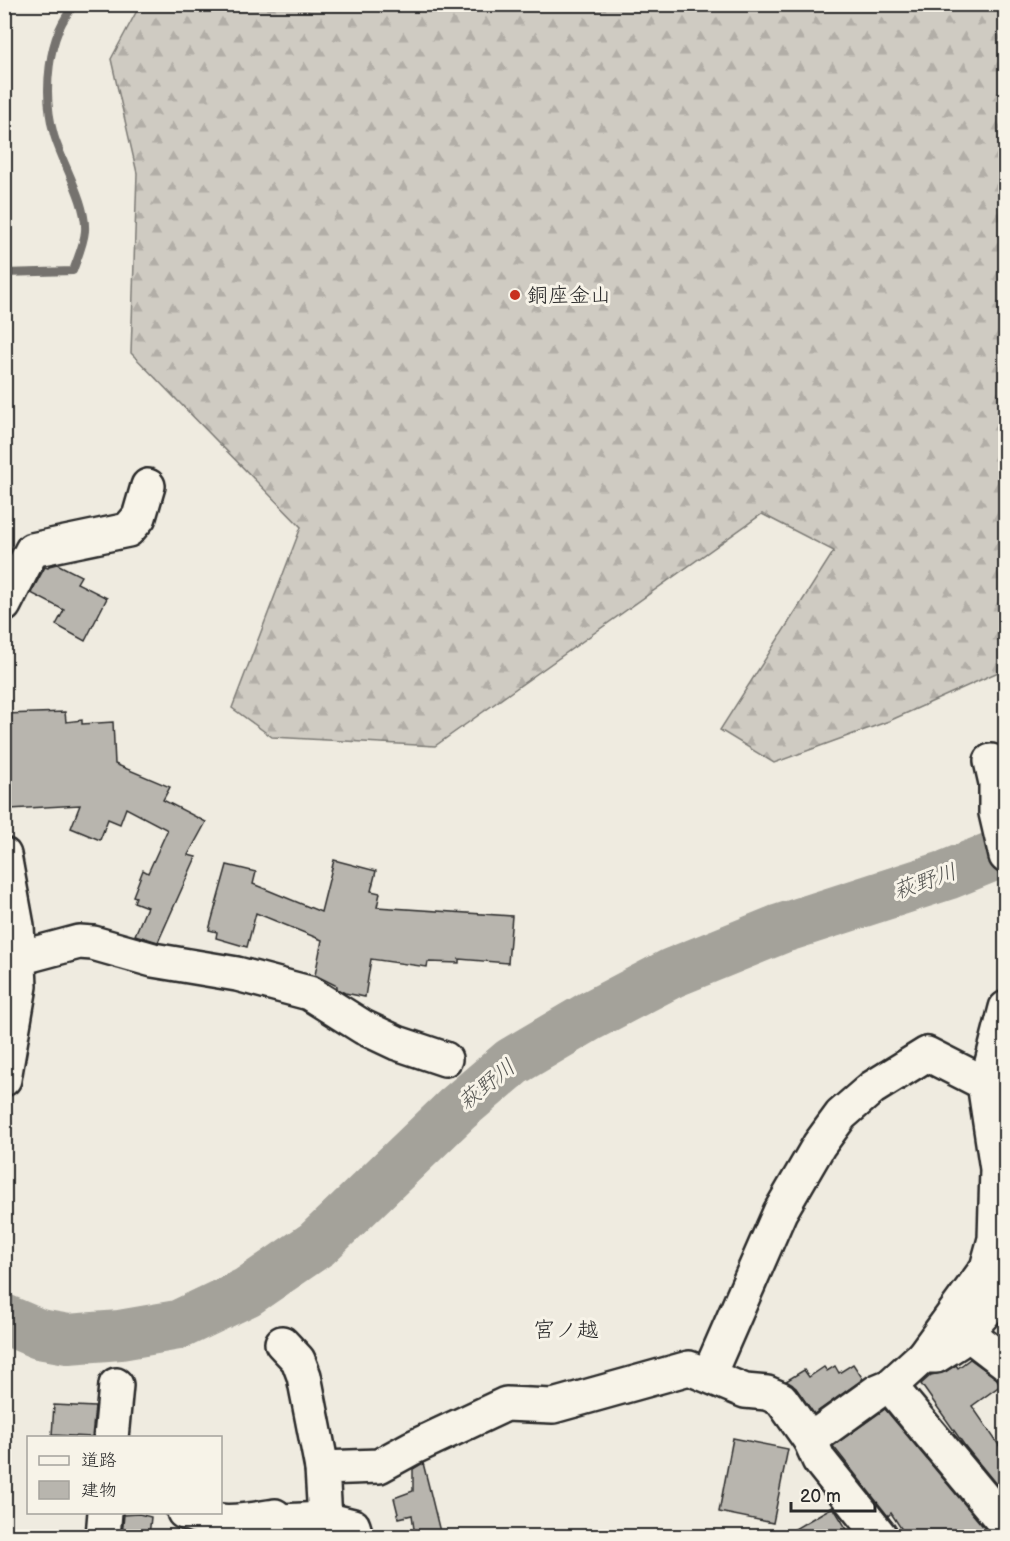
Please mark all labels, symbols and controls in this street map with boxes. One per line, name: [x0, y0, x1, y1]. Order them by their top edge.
place label: 銅座金山: [527, 283, 611, 308]
marker: 銅座金山: [508, 288, 522, 302]
water label: 萩野川: [889, 858, 961, 906]
water label: 萩野川: [453, 1054, 521, 1116]
district label: 宮ノ越: [533, 1317, 599, 1344]
legend: [27, 1436, 222, 1514]
text: 道路: [81, 1450, 117, 1471]
scale bar: [791, 1475, 875, 1513]
text: 建物: [81, 1480, 117, 1501]
text: 20 m: [800, 1486, 841, 1507]

